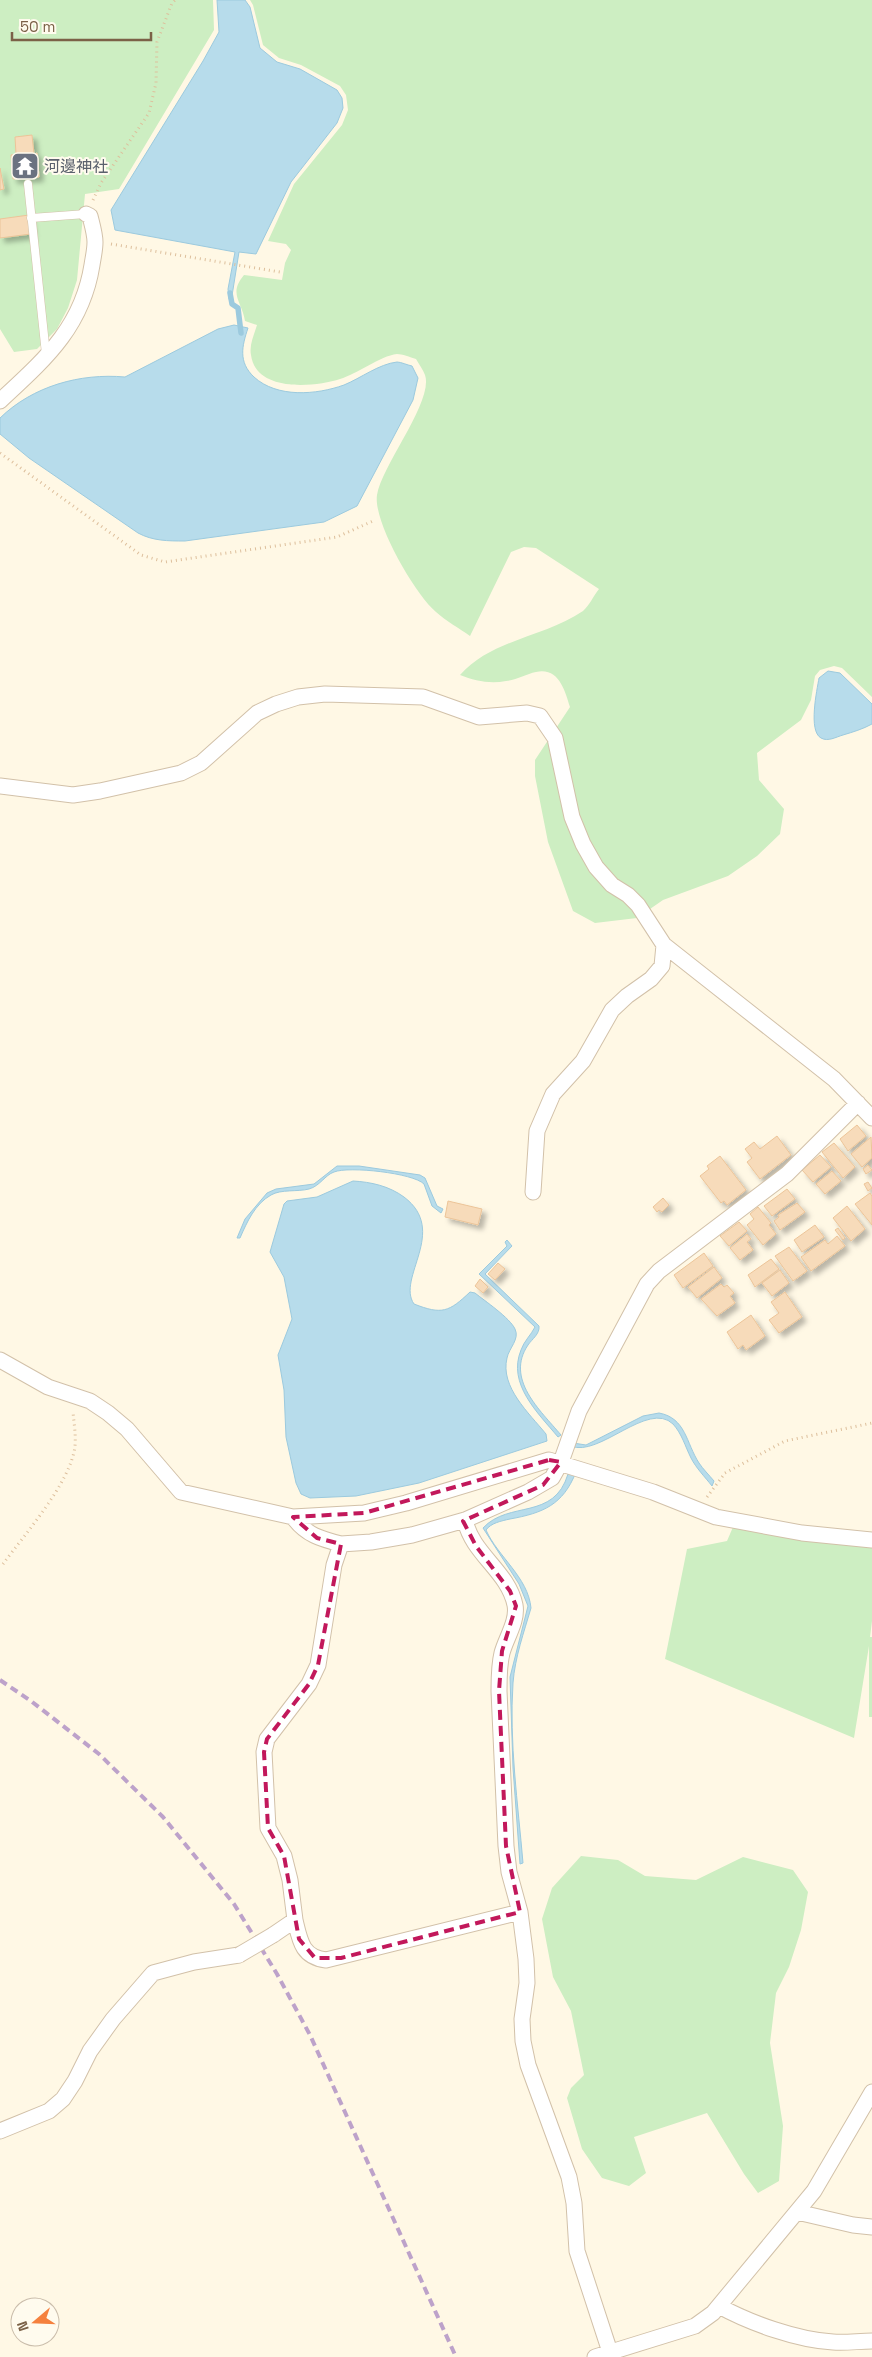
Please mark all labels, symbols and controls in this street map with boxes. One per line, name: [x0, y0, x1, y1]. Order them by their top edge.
scale bar: [12, 10, 151, 42]
text: 50 m: [20, 17, 55, 36]
temple icon: 河邊神社: [10, 151, 40, 181]
place label: 河邊神社: [44, 156, 108, 177]
north arrow: [10, 2297, 60, 2347]
text: N: [13, 2319, 33, 2334]

